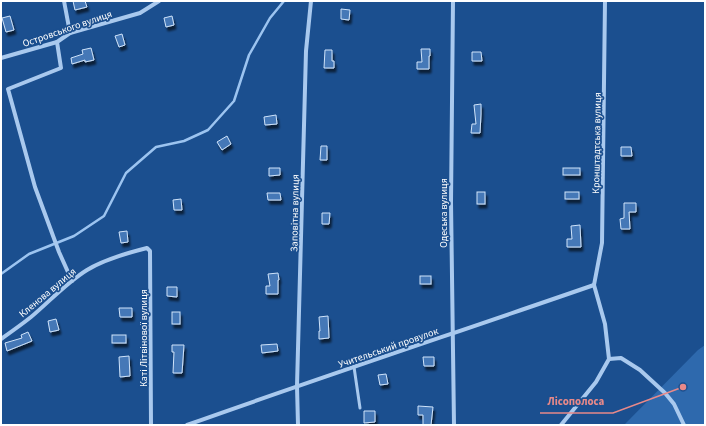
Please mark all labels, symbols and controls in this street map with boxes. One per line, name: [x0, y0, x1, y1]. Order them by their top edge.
street label: Островського вулиця: [21, 7, 114, 51]
street label: Кронштадтська вулиця: [589, 92, 605, 194]
street label: Заповітна вулиця: [287, 174, 303, 252]
street label: Одеська вулиця: [437, 178, 451, 248]
street label: Кленова вулиця: [16, 265, 79, 321]
street label: Каті Літвінової вулиця: [137, 289, 151, 387]
street label: Учительський провулок: [336, 324, 440, 372]
callout: Лісополоса: [540, 390, 613, 413]
text: Лісополоса: [547, 394, 605, 409]

